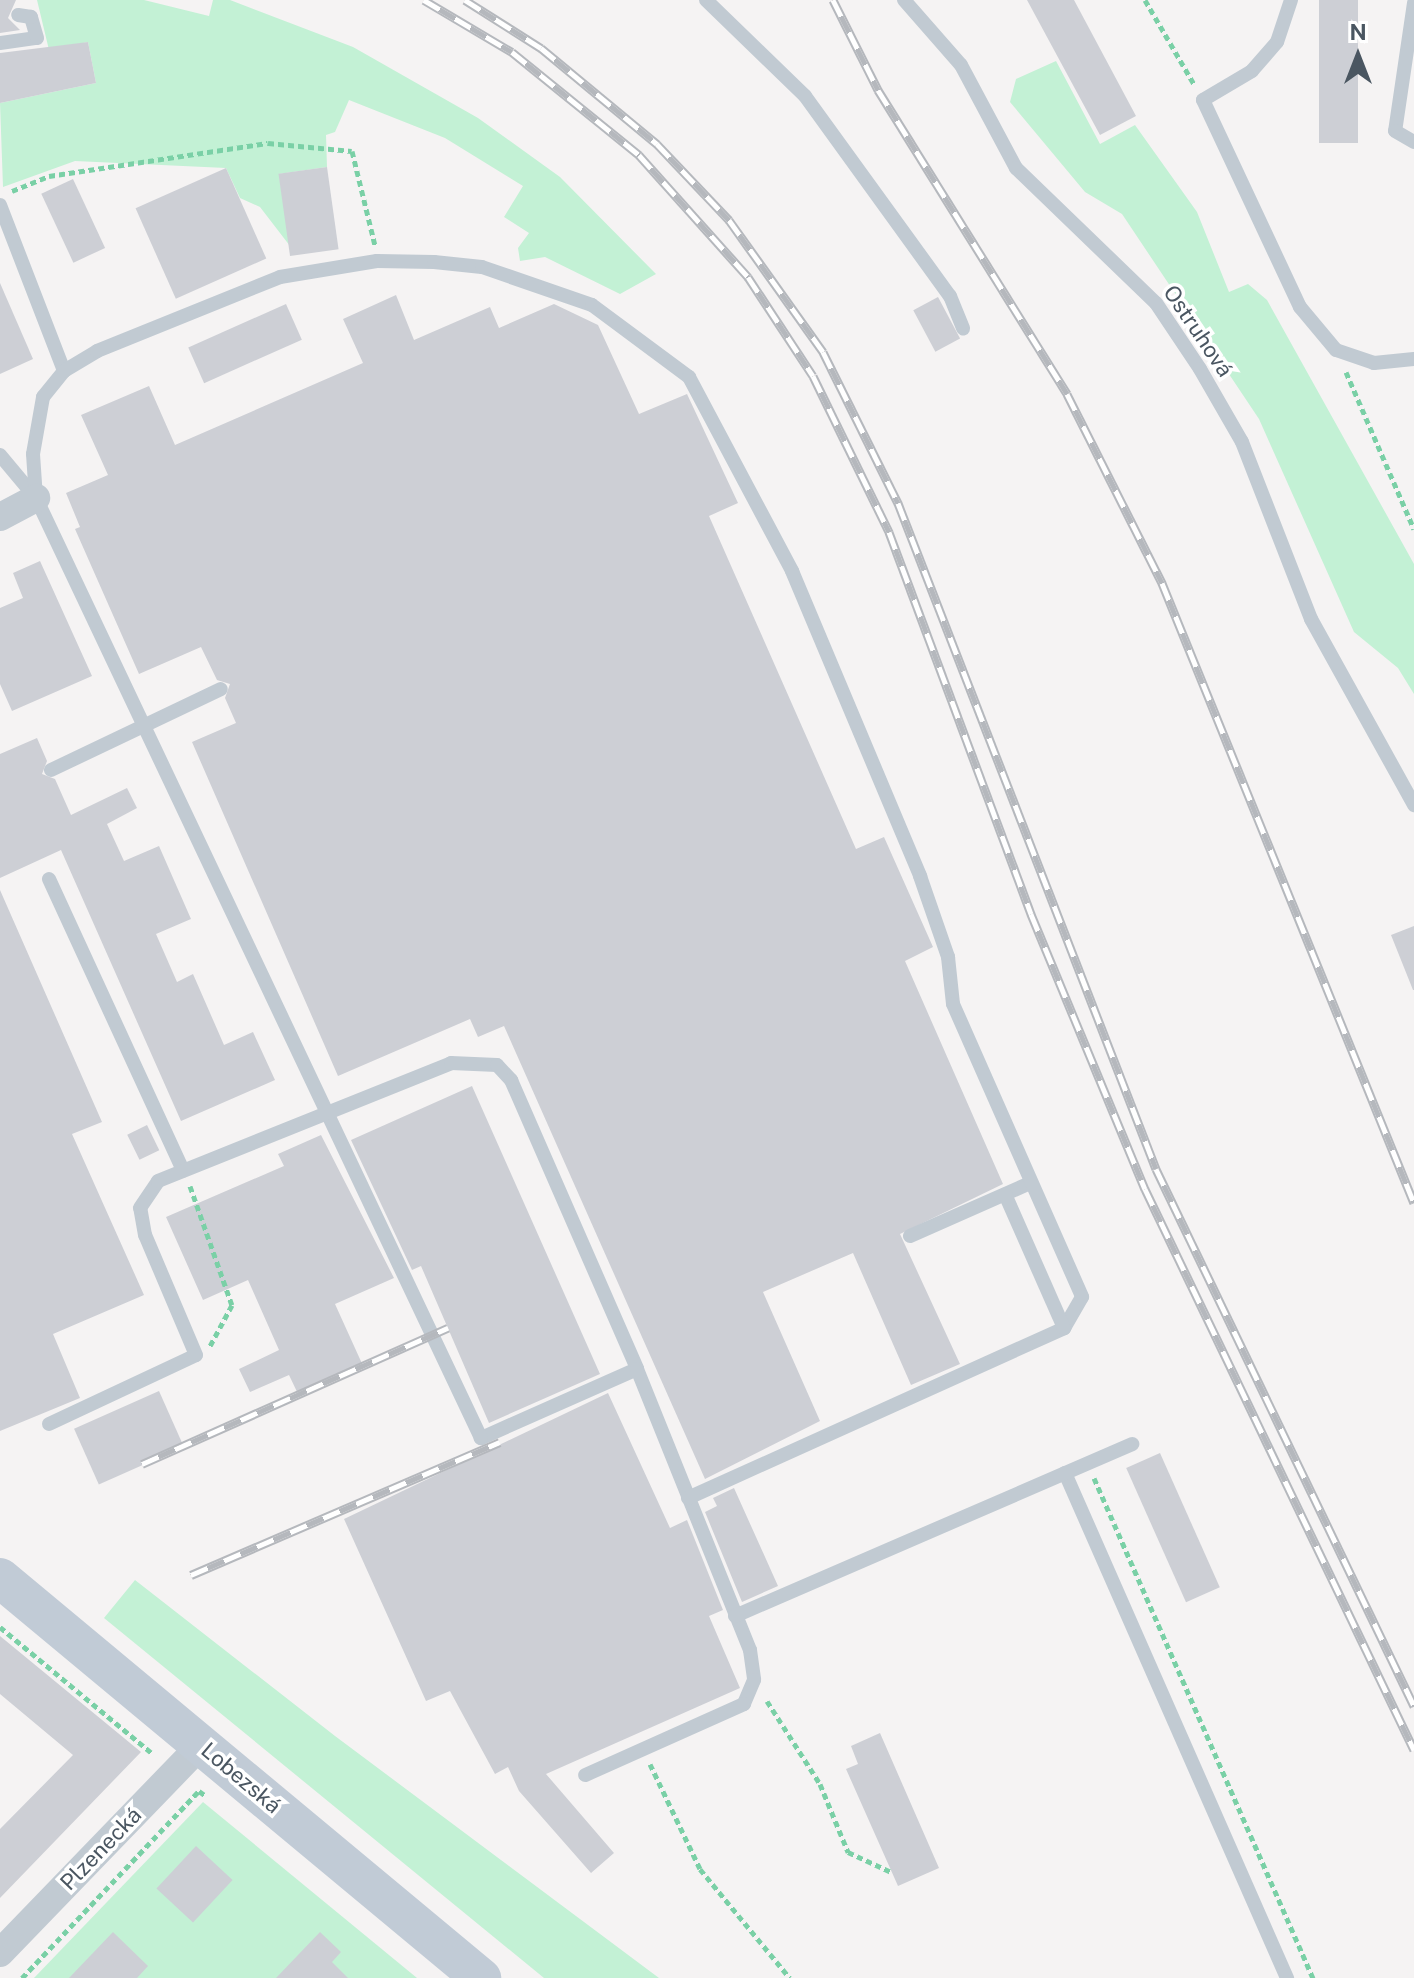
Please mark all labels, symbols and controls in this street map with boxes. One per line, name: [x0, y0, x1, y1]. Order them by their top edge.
north arrow: [1318, 16, 1398, 96]
text: N: [1349, 19, 1367, 45]
street label: Ostruhová: [1158, 280, 1238, 382]
street label: Lobezská: [196, 1737, 286, 1819]
street label: Plzenecká: [55, 1802, 147, 1896]

